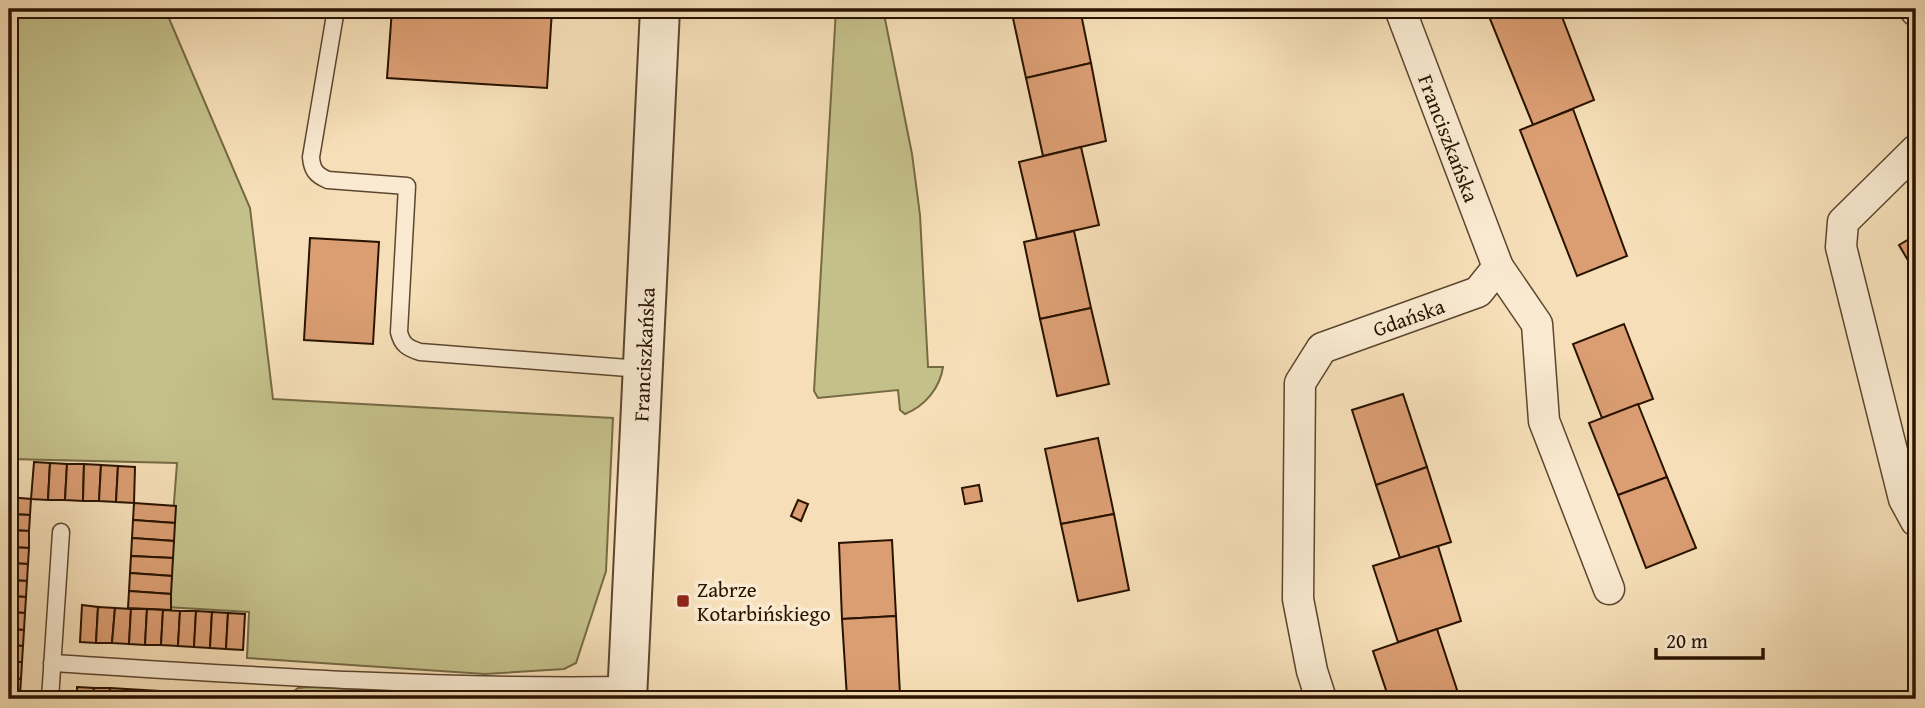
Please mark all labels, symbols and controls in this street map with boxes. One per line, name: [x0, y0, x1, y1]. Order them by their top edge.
street label: Franciszkańska: [1411, 70, 1487, 206]
street label: Franciszkańska: [625, 286, 662, 422]
street label: Gdańska: [1368, 290, 1449, 344]
place label: Zabrze Kotarbińskiego: [697, 574, 831, 629]
marker: Zabrze Kotarbińskiego: [675, 593, 691, 609]
scale bar: [1656, 617, 1762, 661]
text: 20 m: [1666, 625, 1708, 656]

